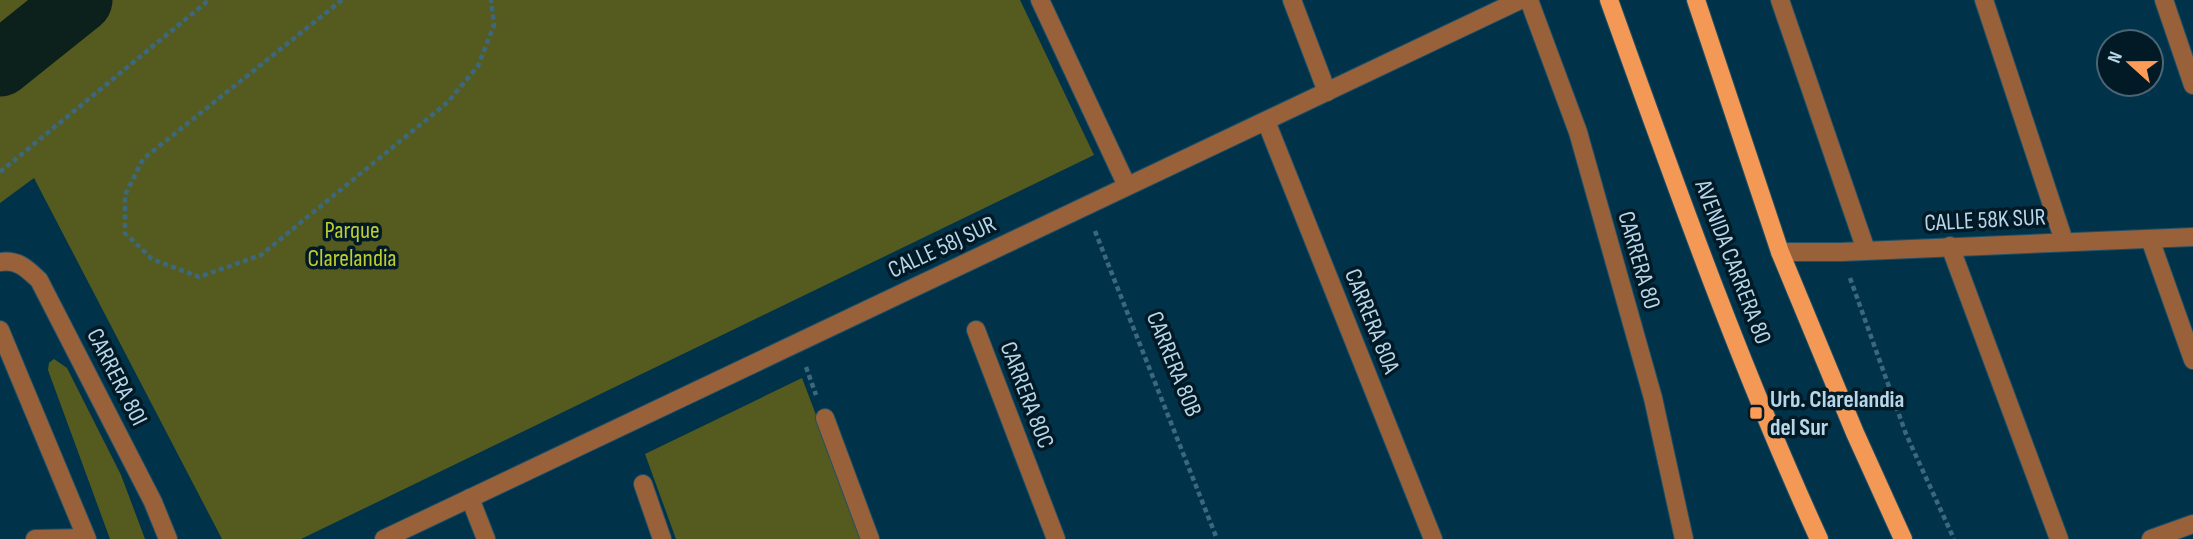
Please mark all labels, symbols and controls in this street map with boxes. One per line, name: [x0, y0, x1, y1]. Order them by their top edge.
north arrow: [2095, 28, 2165, 98]
text: N: [2103, 49, 2128, 66]
street label: AVENIDA CARRERA 80: [1688, 175, 1778, 348]
street label: CALLE 58K SUR: [1924, 202, 2046, 238]
street label: CARRERA 80: [1611, 208, 1667, 312]
street label: CALLE 58J SUR: [883, 209, 1001, 285]
park label: Parque Clarelandia: [307, 216, 397, 273]
street label: CARRERA 80A: [1338, 264, 1406, 378]
street label: CARRERA 80B: [1140, 307, 1208, 421]
street label: CARRERA 80I: [80, 324, 154, 430]
street label: CARRERA 80C: [993, 338, 1061, 452]
place label: Urb. Clarelandia del Sur: [1770, 385, 1904, 442]
marker: Urb. Clarelandia del Sur: [1748, 405, 1764, 421]

